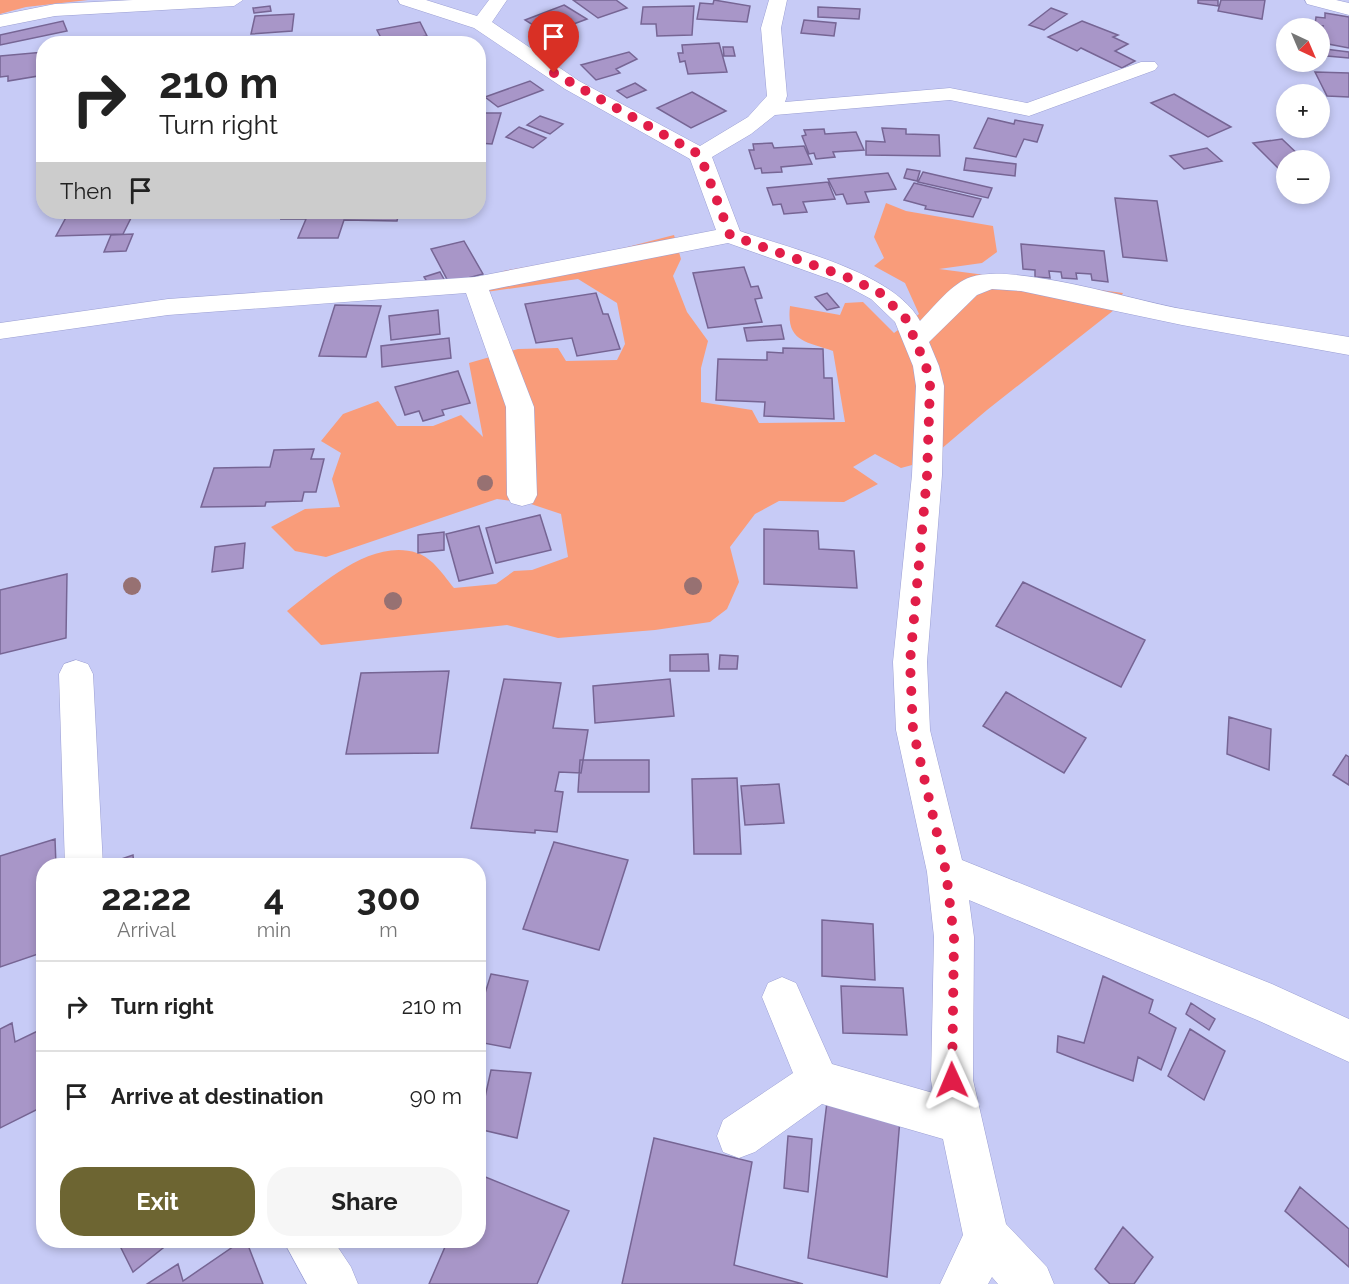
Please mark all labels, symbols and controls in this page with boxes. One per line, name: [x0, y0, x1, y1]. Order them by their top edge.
pin: [528, 11, 579, 73]
north arrow: [1276, 18, 1330, 72]
map controls: [1276, 18, 1330, 204]
icon: arrive: [537, 20, 570, 53]
text: 210 m: [159, 59, 278, 108]
icon: right: [60, 60, 138, 138]
button: +: [1276, 84, 1330, 138]
text: Turn right: [159, 109, 278, 140]
button: −: [1276, 150, 1330, 204]
icon: arrive: [124, 174, 157, 207]
text: Then: [60, 178, 112, 204]
text: 22:22: [101, 876, 191, 918]
text: 4: [264, 876, 284, 918]
text: 300: [356, 876, 421, 918]
text: Arrival: [117, 918, 176, 942]
text: min: [257, 918, 291, 942]
text: m: [379, 918, 398, 942]
icon: right: [60, 990, 93, 1023]
text: Turn right: [111, 993, 214, 1019]
text: 210 m: [402, 993, 462, 1019]
position arrow: [920, 1048, 984, 1112]
icon: arrive: [60, 1080, 93, 1113]
text: Arrive at destination: [111, 1083, 324, 1109]
text: 90 m: [410, 1083, 462, 1109]
button: Exit: [60, 1167, 255, 1236]
button: Share: [267, 1167, 462, 1236]

